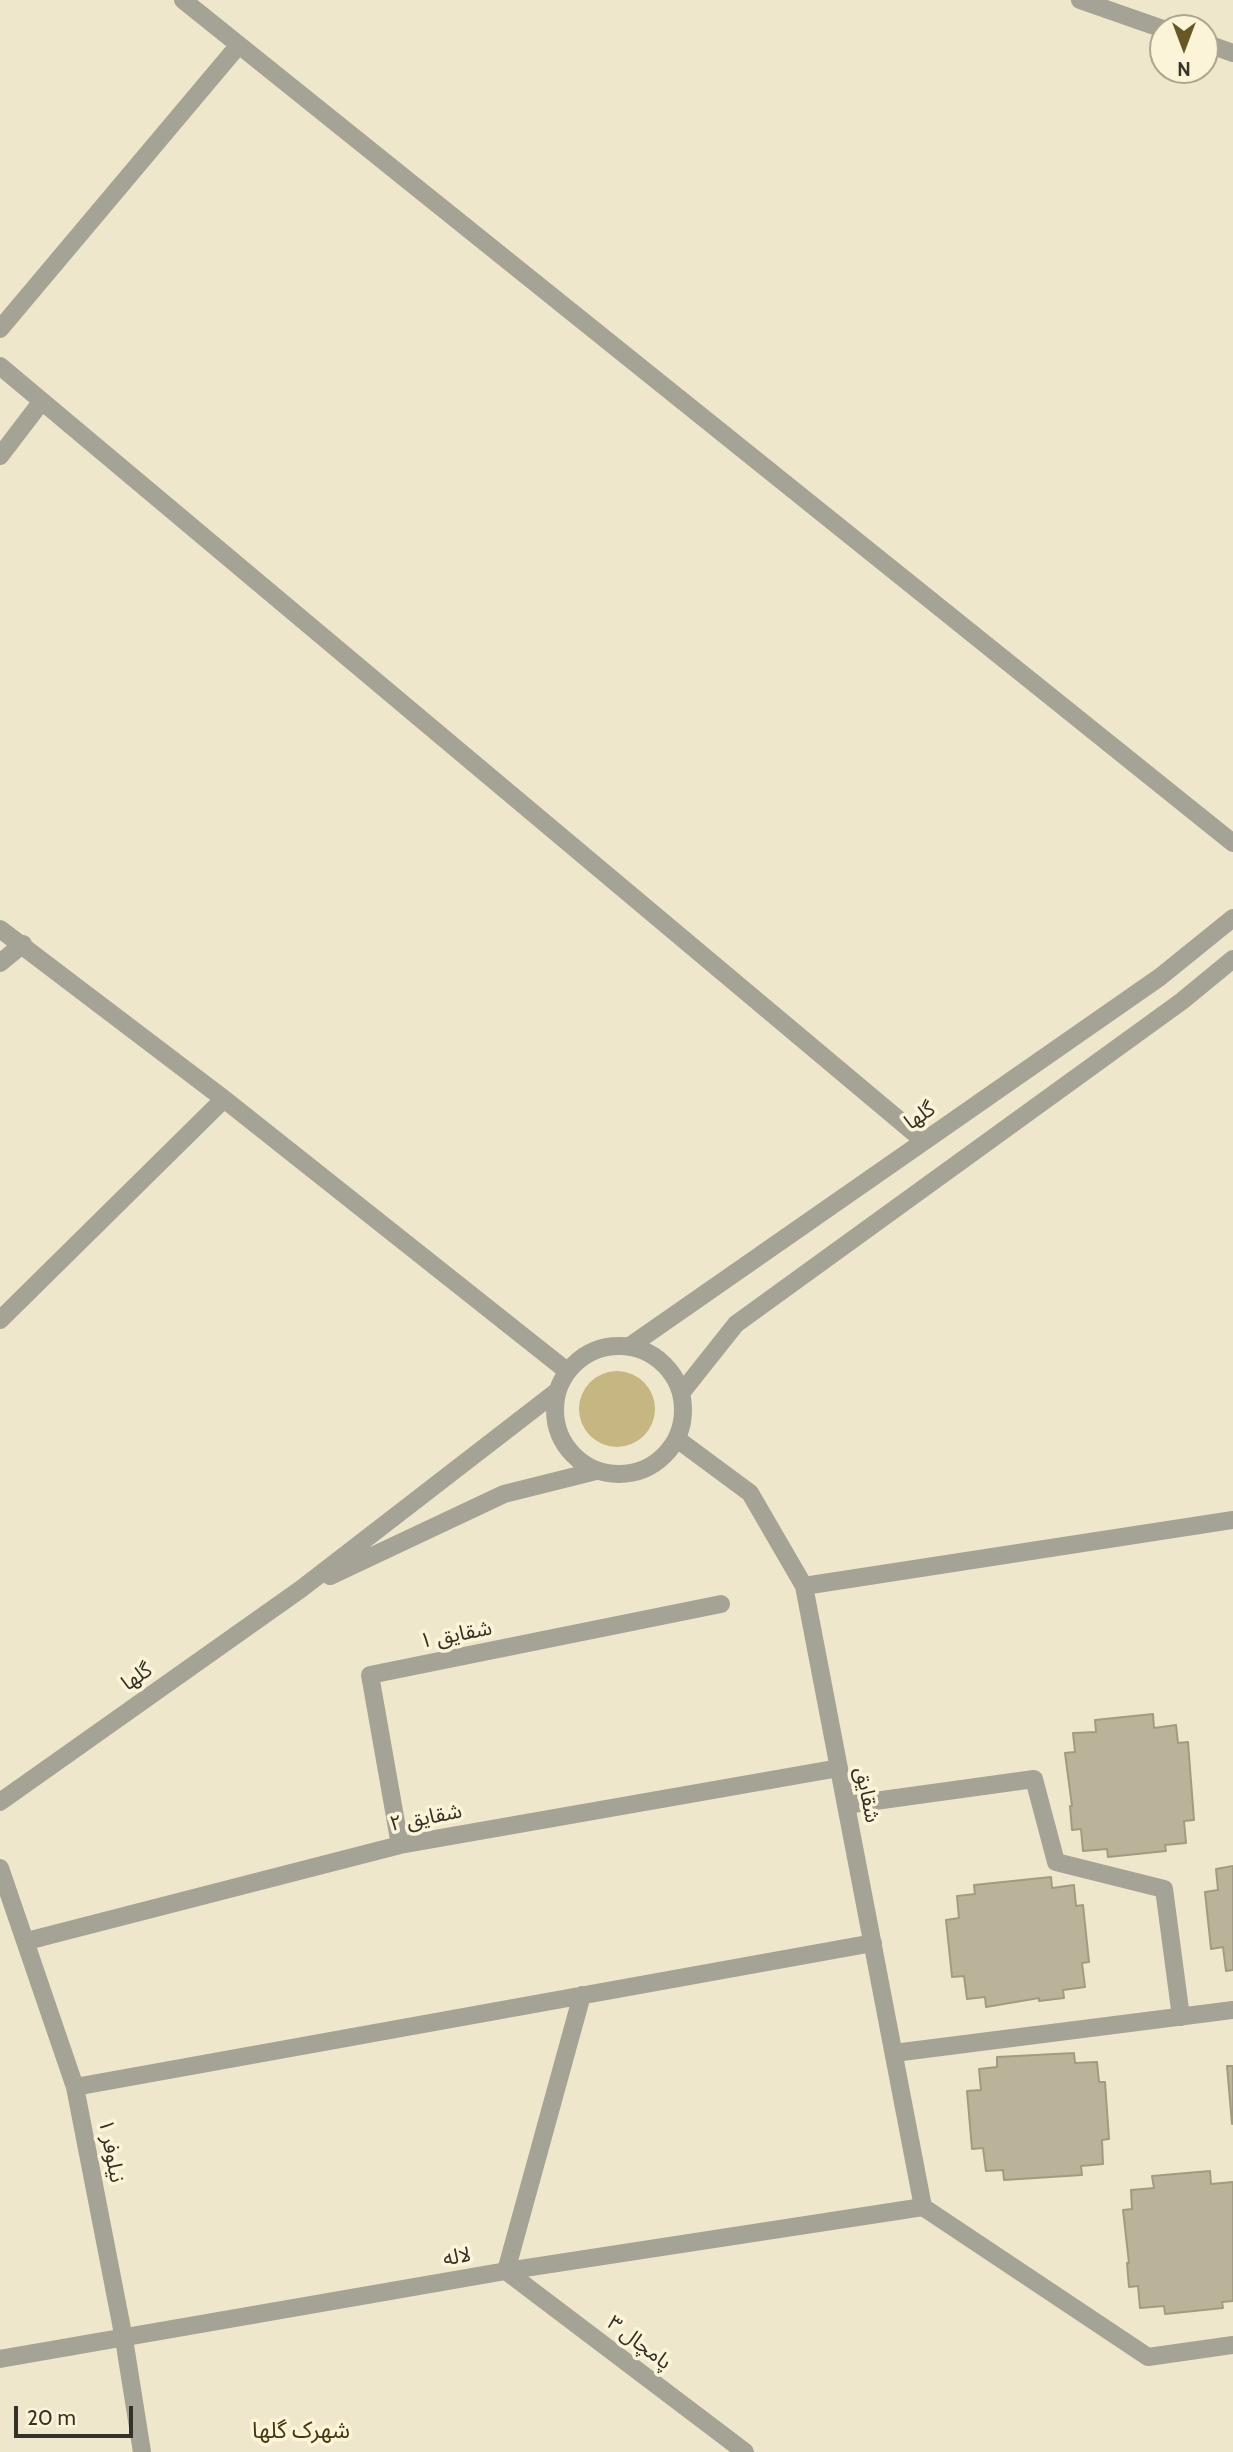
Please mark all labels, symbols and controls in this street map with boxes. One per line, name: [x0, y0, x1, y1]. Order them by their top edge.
north arrow: [1149, 14, 1219, 84]
text: N: [1177, 57, 1191, 80]
street label: گلها: [900, 1097, 940, 1135]
street label: شقایق ۱: [418, 1616, 494, 1654]
street label: گلها: [117, 1658, 157, 1696]
street label: شقایق: [849, 1765, 885, 1825]
street label: شقایق ۲: [388, 1799, 464, 1837]
street label: نیلوفر ۱: [93, 2117, 129, 2185]
street label: لاله: [441, 2242, 473, 2272]
street label: پامچال ۳: [602, 2311, 676, 2375]
scale bar: [18, 2392, 136, 2436]
text: 20 m: [27, 2405, 76, 2430]
district label: شهرک گلها: [252, 2417, 350, 2445]

